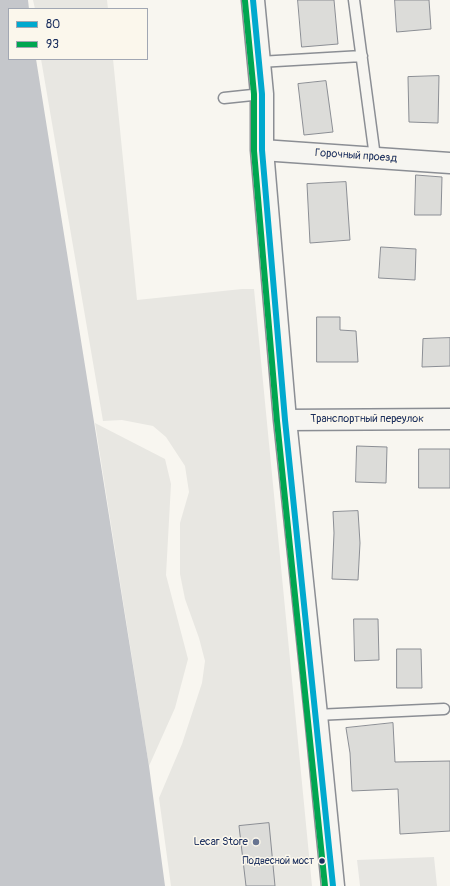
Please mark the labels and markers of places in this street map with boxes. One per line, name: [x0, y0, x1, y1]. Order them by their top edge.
place label: Lecar Store: [193, 835, 248, 849]
marker: Lecar Store: [251, 837, 261, 847]
place label: Подвесной мост: [243, 855, 314, 867]
marker: Подвесной мост: [317, 856, 327, 866]

